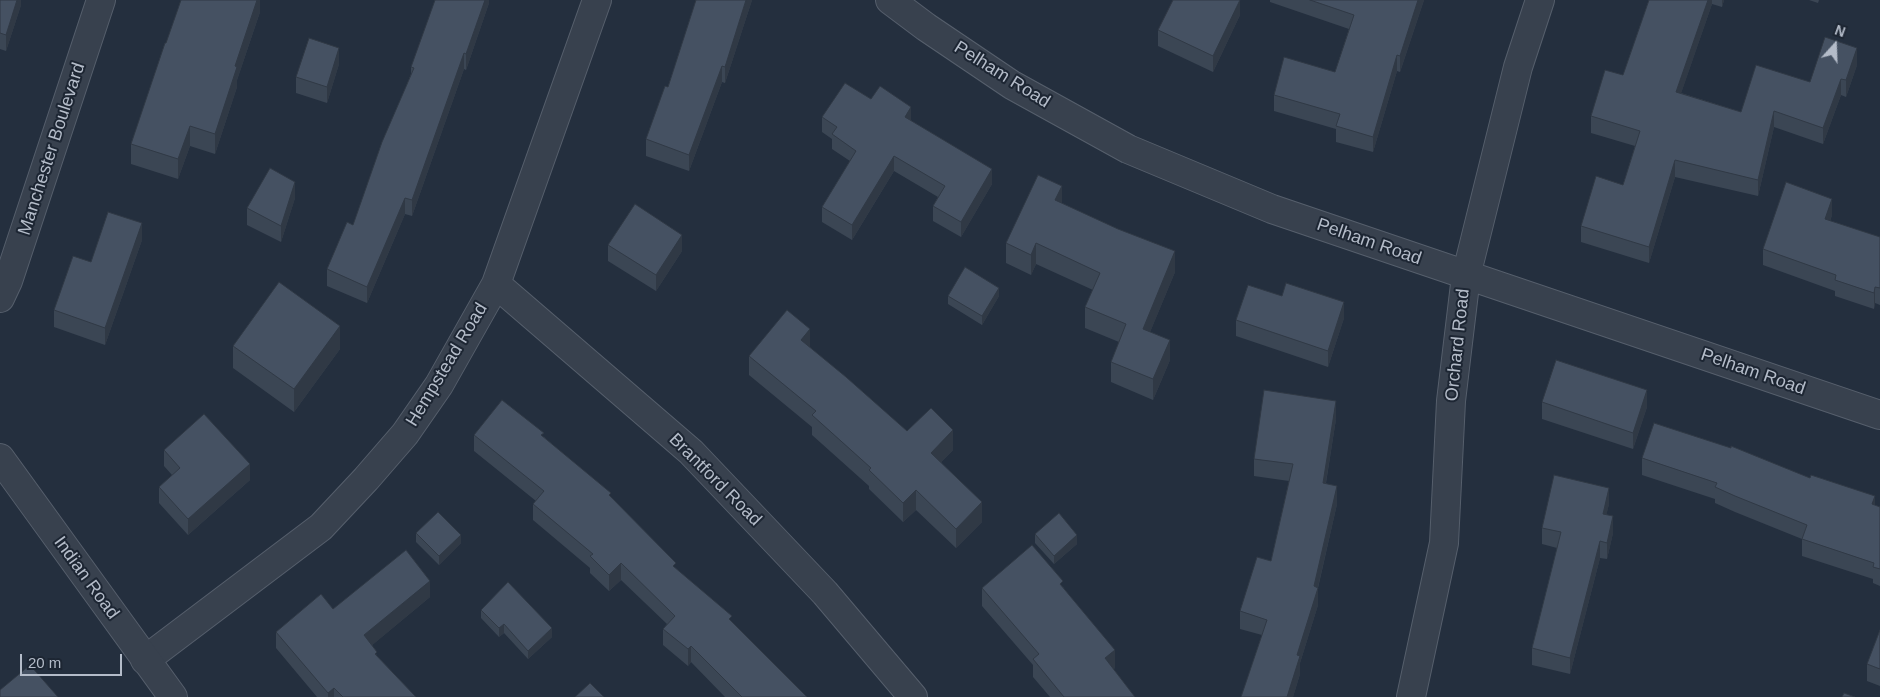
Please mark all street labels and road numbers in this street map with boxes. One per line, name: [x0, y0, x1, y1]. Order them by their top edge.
street label: Pelham Road: [950, 37, 1054, 113]
street label: Manchester Boulevard: [14, 60, 90, 238]
street label: Pelham Road: [1314, 214, 1424, 270]
street label: Orchard Road: [1441, 288, 1475, 402]
street label: Hempstead Road: [402, 299, 492, 431]
street label: Pelham Road: [1698, 344, 1808, 400]
street label: Brantford Road: [664, 429, 766, 531]
street label: Indian Road: [49, 532, 123, 624]

